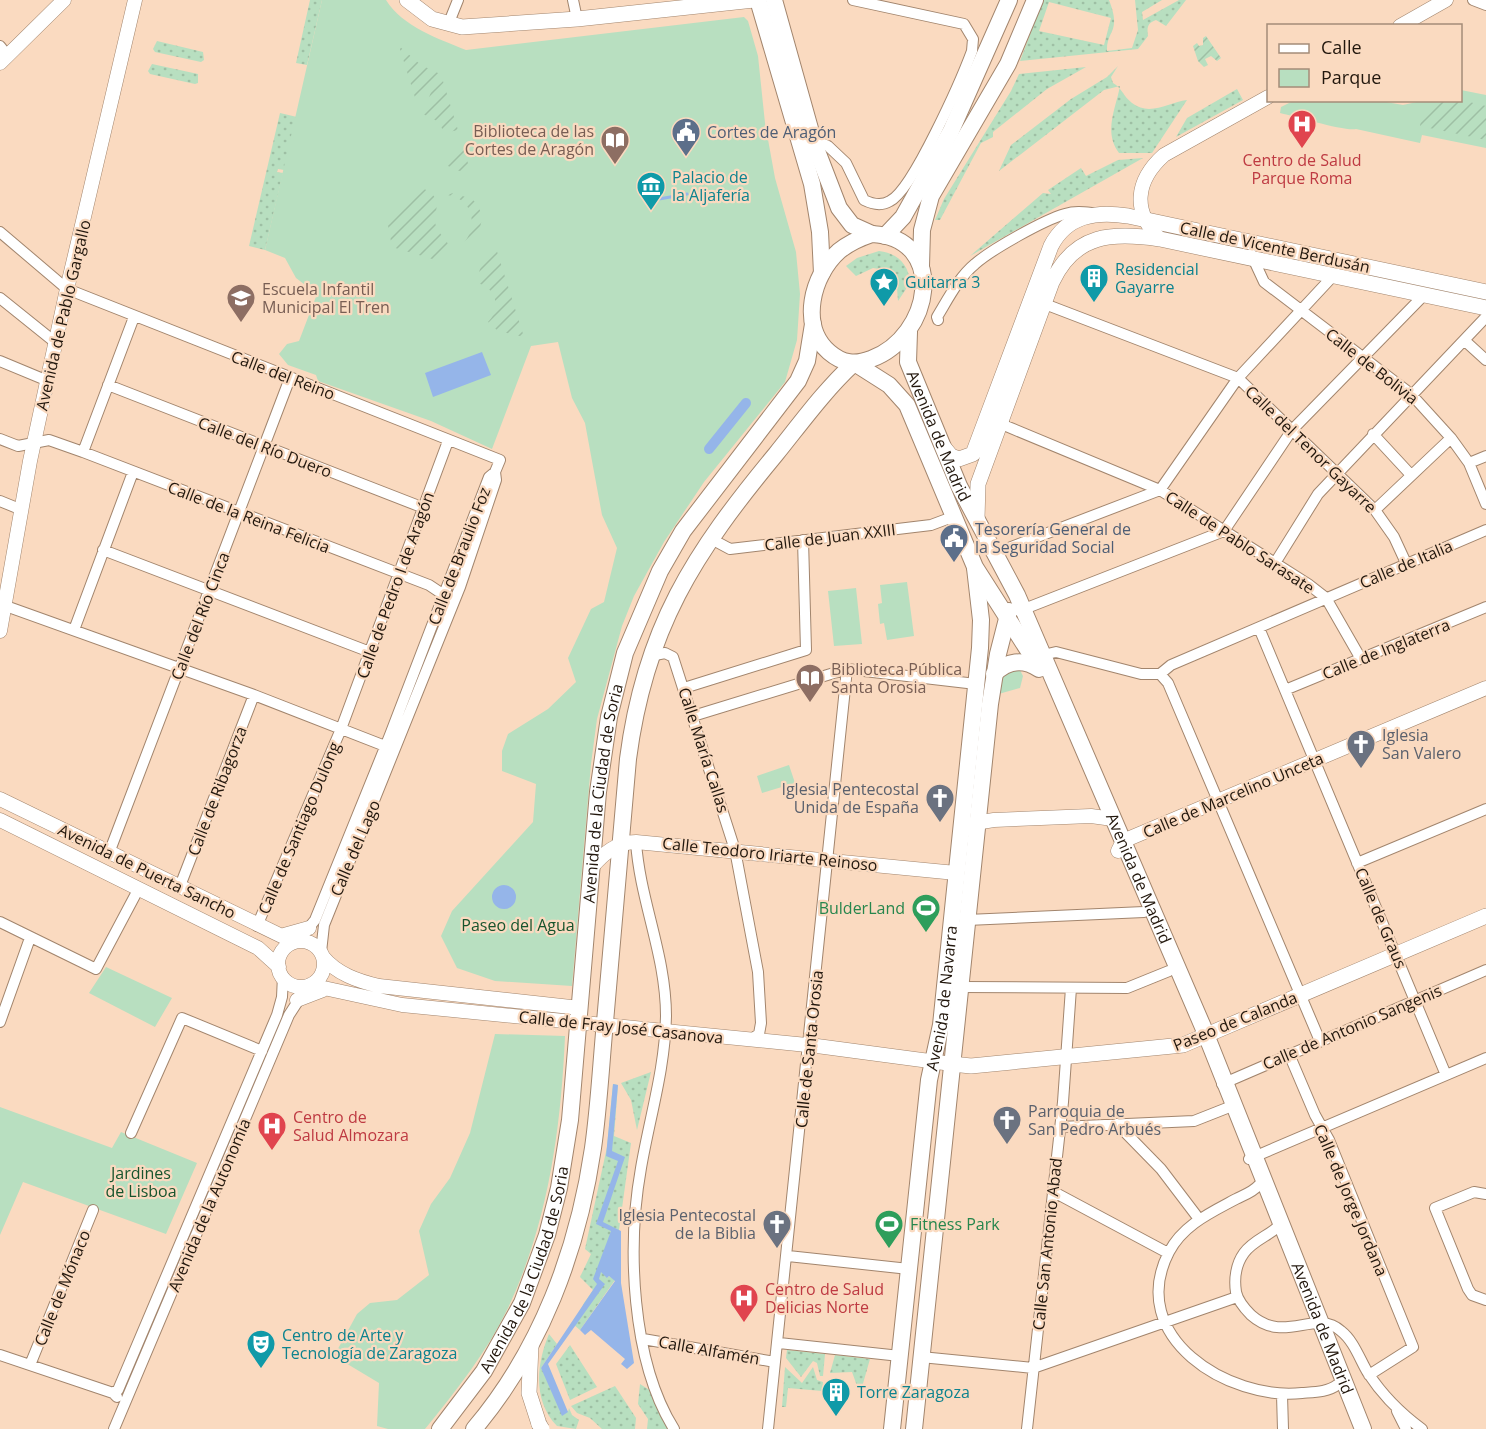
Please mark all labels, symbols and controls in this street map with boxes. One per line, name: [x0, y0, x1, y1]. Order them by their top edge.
legend: [1267, 24, 1462, 102]
text: Calle: [1321, 35, 1362, 59]
text: Parque: [1321, 65, 1381, 89]
hospital icon: Centro de Salud Parque Roma: [1286, 108, 1318, 150]
public building icon: Cortes de Aragón: [670, 116, 702, 158]
place label: Biblioteca de las Cortes de Aragón: [465, 120, 594, 160]
place label: Cortes de Aragón: [707, 121, 836, 143]
library icon: Biblioteca de las Cortes de Aragón: [599, 124, 631, 166]
place label: Centro de Salud Parque Roma: [1242, 149, 1362, 189]
place label: Palacio de la Aljafería: [672, 166, 750, 206]
museum icon: Palacio de la Aljafería: [635, 170, 667, 212]
street label: Calle de Vicente Berdusán: [1178, 216, 1372, 278]
street label: Avenida de Pablo Gargallo: [30, 217, 96, 413]
place label: Residencial Gayarre: [1115, 258, 1199, 298]
building icon: Residencial Gayarre: [1078, 262, 1110, 304]
place icon: Guitarra 3: [868, 266, 900, 308]
place label: Guitarra 3: [905, 271, 980, 293]
place label: Escuela Infantil Municipal El Tren: [262, 278, 390, 318]
school or university icon: Escuela Infantil Municipal El Tren: [225, 282, 257, 324]
street label: Calle de Bolivia: [1321, 323, 1423, 409]
street label: Calle del Reino: [228, 345, 338, 405]
street label: Avenida de Madrid: [902, 367, 976, 505]
street label: Calle del Tenor Gayarre: [1241, 380, 1381, 518]
street label: Calle del Río Duero: [195, 411, 335, 483]
street label: Calle de la Reina Felicia: [165, 476, 333, 558]
street label: Calle de Braulio Foz: [423, 484, 495, 628]
street label: Calle de Pablo Sarasate: [1161, 486, 1319, 598]
street label: Calle de Pedro I de Aragón: [351, 489, 439, 681]
street label: Calle de Juan XXIII: [763, 518, 897, 556]
place label: Tesorería General de la Seguridad Social: [975, 518, 1131, 558]
public building icon: Tesorería General de la Seguridad Social: [938, 522, 970, 564]
street label: Calle de Italia: [1356, 535, 1456, 593]
street label: Calle del Río Cinca: [165, 549, 235, 683]
street label: Calle de Inglaterra: [1319, 613, 1453, 685]
place label: Biblioteca Pública Santa Orosia: [831, 658, 962, 698]
library icon: Biblioteca Pública Santa Orosia: [794, 662, 826, 704]
street label: Avenida de la Ciudad de Soria: [578, 681, 628, 904]
street label: Calle María Callas: [673, 684, 735, 816]
street label: Calle de Ribagorza: [182, 723, 252, 859]
place label: Iglesia San Valero: [1382, 724, 1461, 764]
church icon: Iglesia San Valero: [1345, 728, 1377, 770]
street label: Calle de Santiago Dulong: [253, 738, 345, 918]
street label: Calle de Marcelino Unceta: [1139, 747, 1327, 843]
place label: Iglesia Pentecostal Unida de España: [781, 778, 919, 818]
church icon: Iglesia Pentecostal Unida de España: [924, 782, 956, 824]
street label: Calle del Lago: [325, 796, 385, 900]
street label: Avenida de Madrid: [1101, 810, 1177, 947]
street label: Avenida de Puerta Sancho: [55, 818, 239, 924]
street label: Calle Teodoro Iriarte Reinoso: [661, 832, 879, 876]
street label: Calle de Graus: [1350, 864, 1412, 972]
sports icon: BulderLand: [910, 892, 942, 934]
place label: BulderLand: [819, 897, 905, 919]
park label: Paseo del Agua: [461, 914, 575, 936]
street label: Avenida de Navarra: [920, 924, 962, 1073]
street label: Calle de Santa Orosia: [790, 969, 828, 1129]
street label: Calle de Antonio Sangenis: [1259, 979, 1445, 1075]
street label: Paseo de Calanda: [1170, 986, 1300, 1056]
street label: Calle de Fray José Casanova: [518, 1005, 724, 1049]
place label: Parroquia de San Pedro Arbués: [1028, 1100, 1161, 1140]
church icon: Parroquia de San Pedro Arbués: [991, 1104, 1023, 1146]
place label: Centro de Salud Almozara: [293, 1106, 409, 1146]
hospital icon: Centro de Salud Almozara: [256, 1110, 288, 1152]
street label: Avenida de la Autonomía: [162, 1115, 256, 1295]
street label: Calle de Jorge Jordana: [1309, 1121, 1393, 1279]
street label: Calle San Antonio Abad: [1027, 1157, 1067, 1331]
park label: Jardines de Lisboa: [105, 1162, 177, 1202]
street label: Avenida de la Ciudad de Soria: [474, 1165, 573, 1377]
place label: Iglesia Pentecostal de la Biblia: [618, 1204, 756, 1244]
church icon: Iglesia Pentecostal de la Biblia: [761, 1208, 793, 1250]
sports icon: Fitness Park: [873, 1208, 905, 1250]
place label: Fitness Park: [910, 1213, 1000, 1235]
street label: Calle de Mónaco: [29, 1227, 95, 1349]
street label: Avenida de Madrid: [1287, 1259, 1359, 1397]
place label: Centro de Salud Delicias Norte: [765, 1278, 884, 1318]
hospital icon: Centro de Salud Delicias Norte: [728, 1282, 760, 1324]
place label: Centro de Arte y Tecnología de Zaragoza: [282, 1324, 457, 1364]
theatre icon: Centro de Arte y Tecnología de Zaragoza: [245, 1328, 277, 1370]
street label: Calle Alfamén: [657, 1330, 761, 1370]
building icon: Torre Zaragoza: [820, 1376, 852, 1418]
place label: Torre Zaragoza: [857, 1381, 970, 1403]

